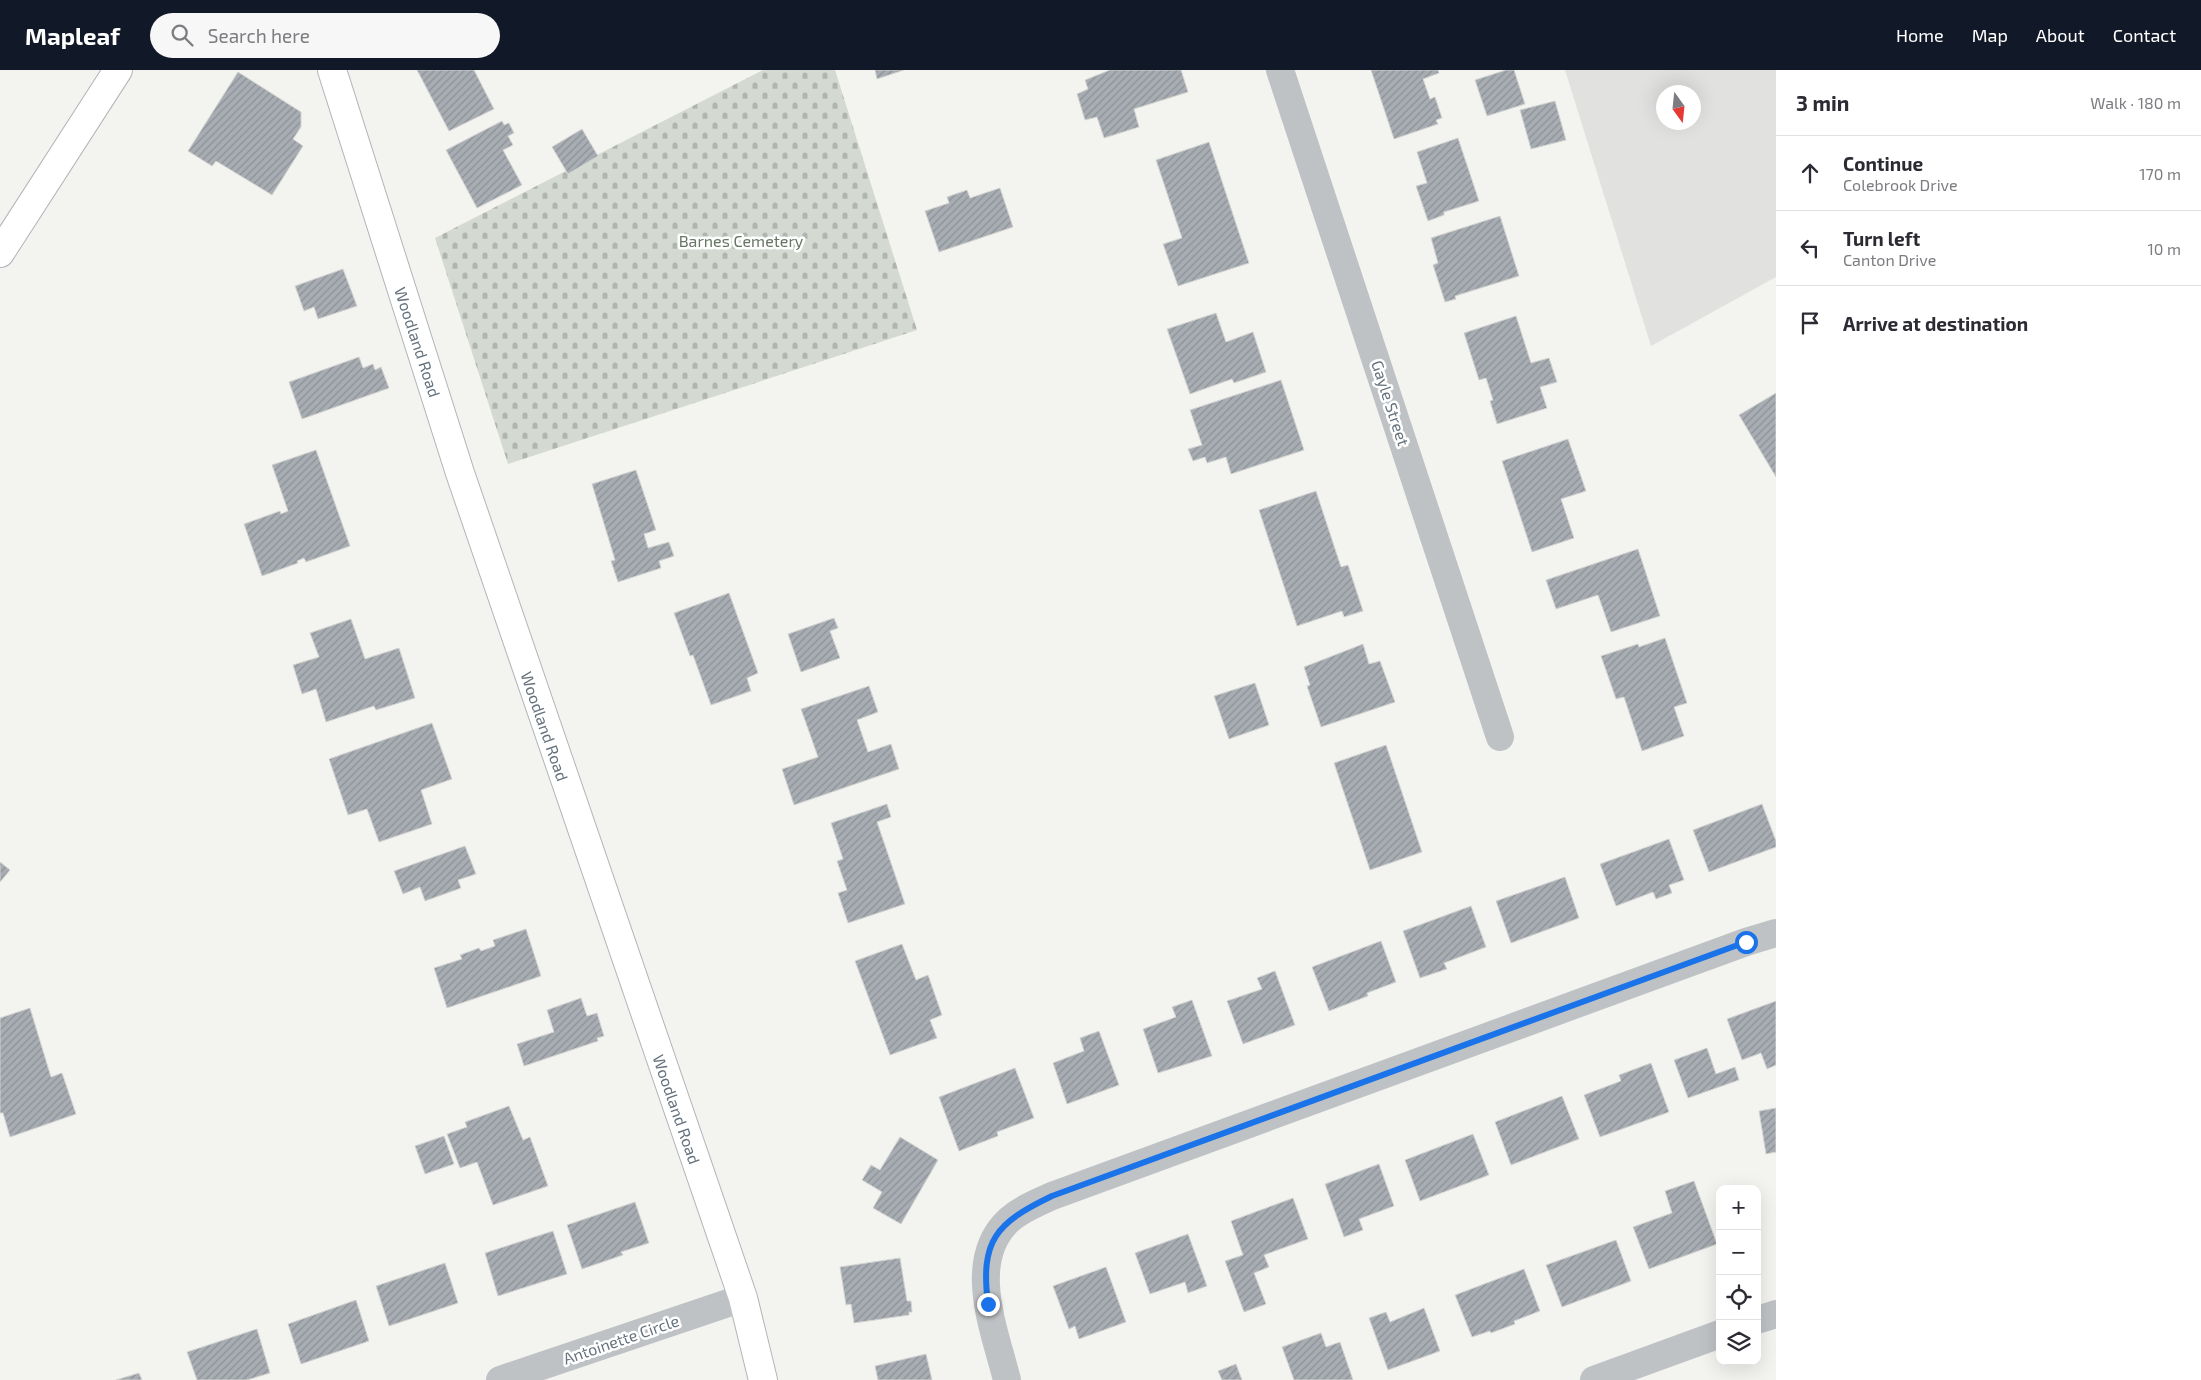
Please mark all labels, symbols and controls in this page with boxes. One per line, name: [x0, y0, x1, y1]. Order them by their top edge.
search box: [150, 13, 500, 58]
text: Mapleaf: [25, 21, 120, 50]
icon: search: [168, 21, 196, 49]
text: Search here: [208, 24, 310, 47]
text: Home: [1896, 24, 1944, 46]
text: Map: [1972, 24, 2008, 46]
text: About: [2036, 24, 2085, 46]
text: Contact: [2113, 24, 2176, 46]
north arrow: [1656, 85, 1701, 130]
text: 3 min: [1796, 90, 1849, 115]
text: Walk · 180 m: [2090, 93, 2181, 112]
text: Continue: [1843, 152, 1923, 175]
icon: ahead: [1796, 159, 1824, 187]
text: 170 m: [2139, 164, 2181, 183]
text: Colebrook Drive: [1843, 175, 1958, 194]
text: Turn left: [1843, 227, 1920, 250]
park label: Barnes Cemetery: [679, 231, 804, 250]
icon: left: [1796, 234, 1824, 262]
text: 10 m: [2147, 239, 2181, 258]
text: Canton Drive: [1843, 250, 1936, 269]
street label: Woodland Road: [391, 285, 445, 399]
icon: arrive: [1796, 309, 1824, 337]
text: Arrive at destination: [1843, 312, 2028, 335]
street label: Gayle Street: [1368, 358, 1414, 448]
street label: Woodland Road: [517, 669, 573, 783]
route start: [1735, 931, 1758, 954]
street label: Woodland Road: [649, 1052, 705, 1166]
map controls: [1716, 1185, 1761, 1365]
button: +: [1716, 1185, 1761, 1230]
button: −: [1716, 1230, 1761, 1275]
button: locate: [1716, 1275, 1761, 1320]
route end: [977, 1293, 1000, 1316]
street label: Antoinette Circle: [561, 1310, 681, 1368]
button: layers: [1716, 1320, 1761, 1365]

